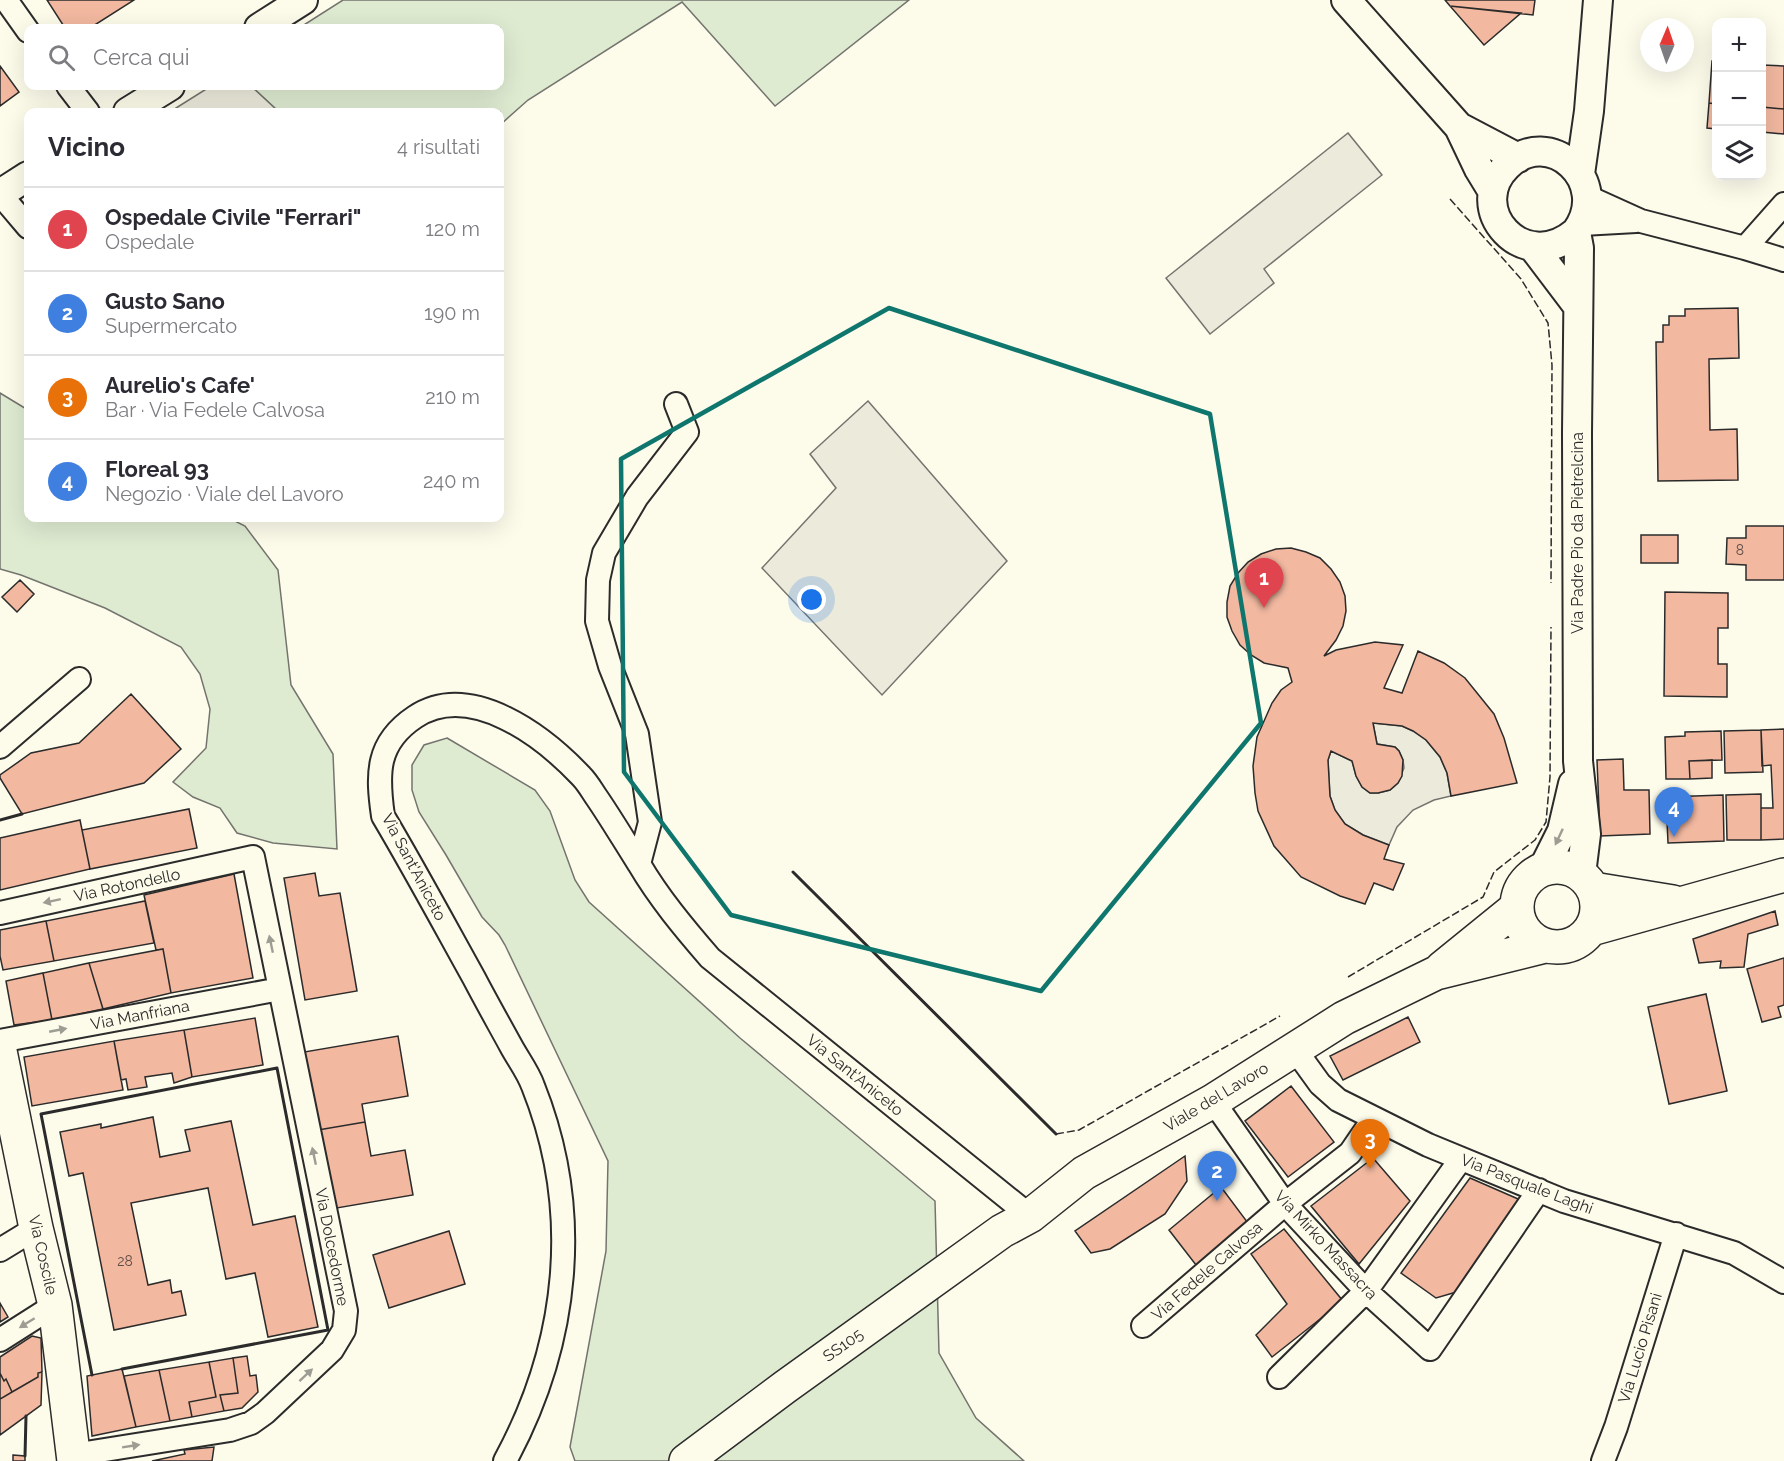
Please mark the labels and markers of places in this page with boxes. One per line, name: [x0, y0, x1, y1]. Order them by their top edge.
pin: 1: [1244, 558, 1284, 608]
pin: 4: [1654, 788, 1694, 837]
pin: 3: [1350, 1120, 1390, 1169]
pin: 2: [1198, 1152, 1236, 1201]

